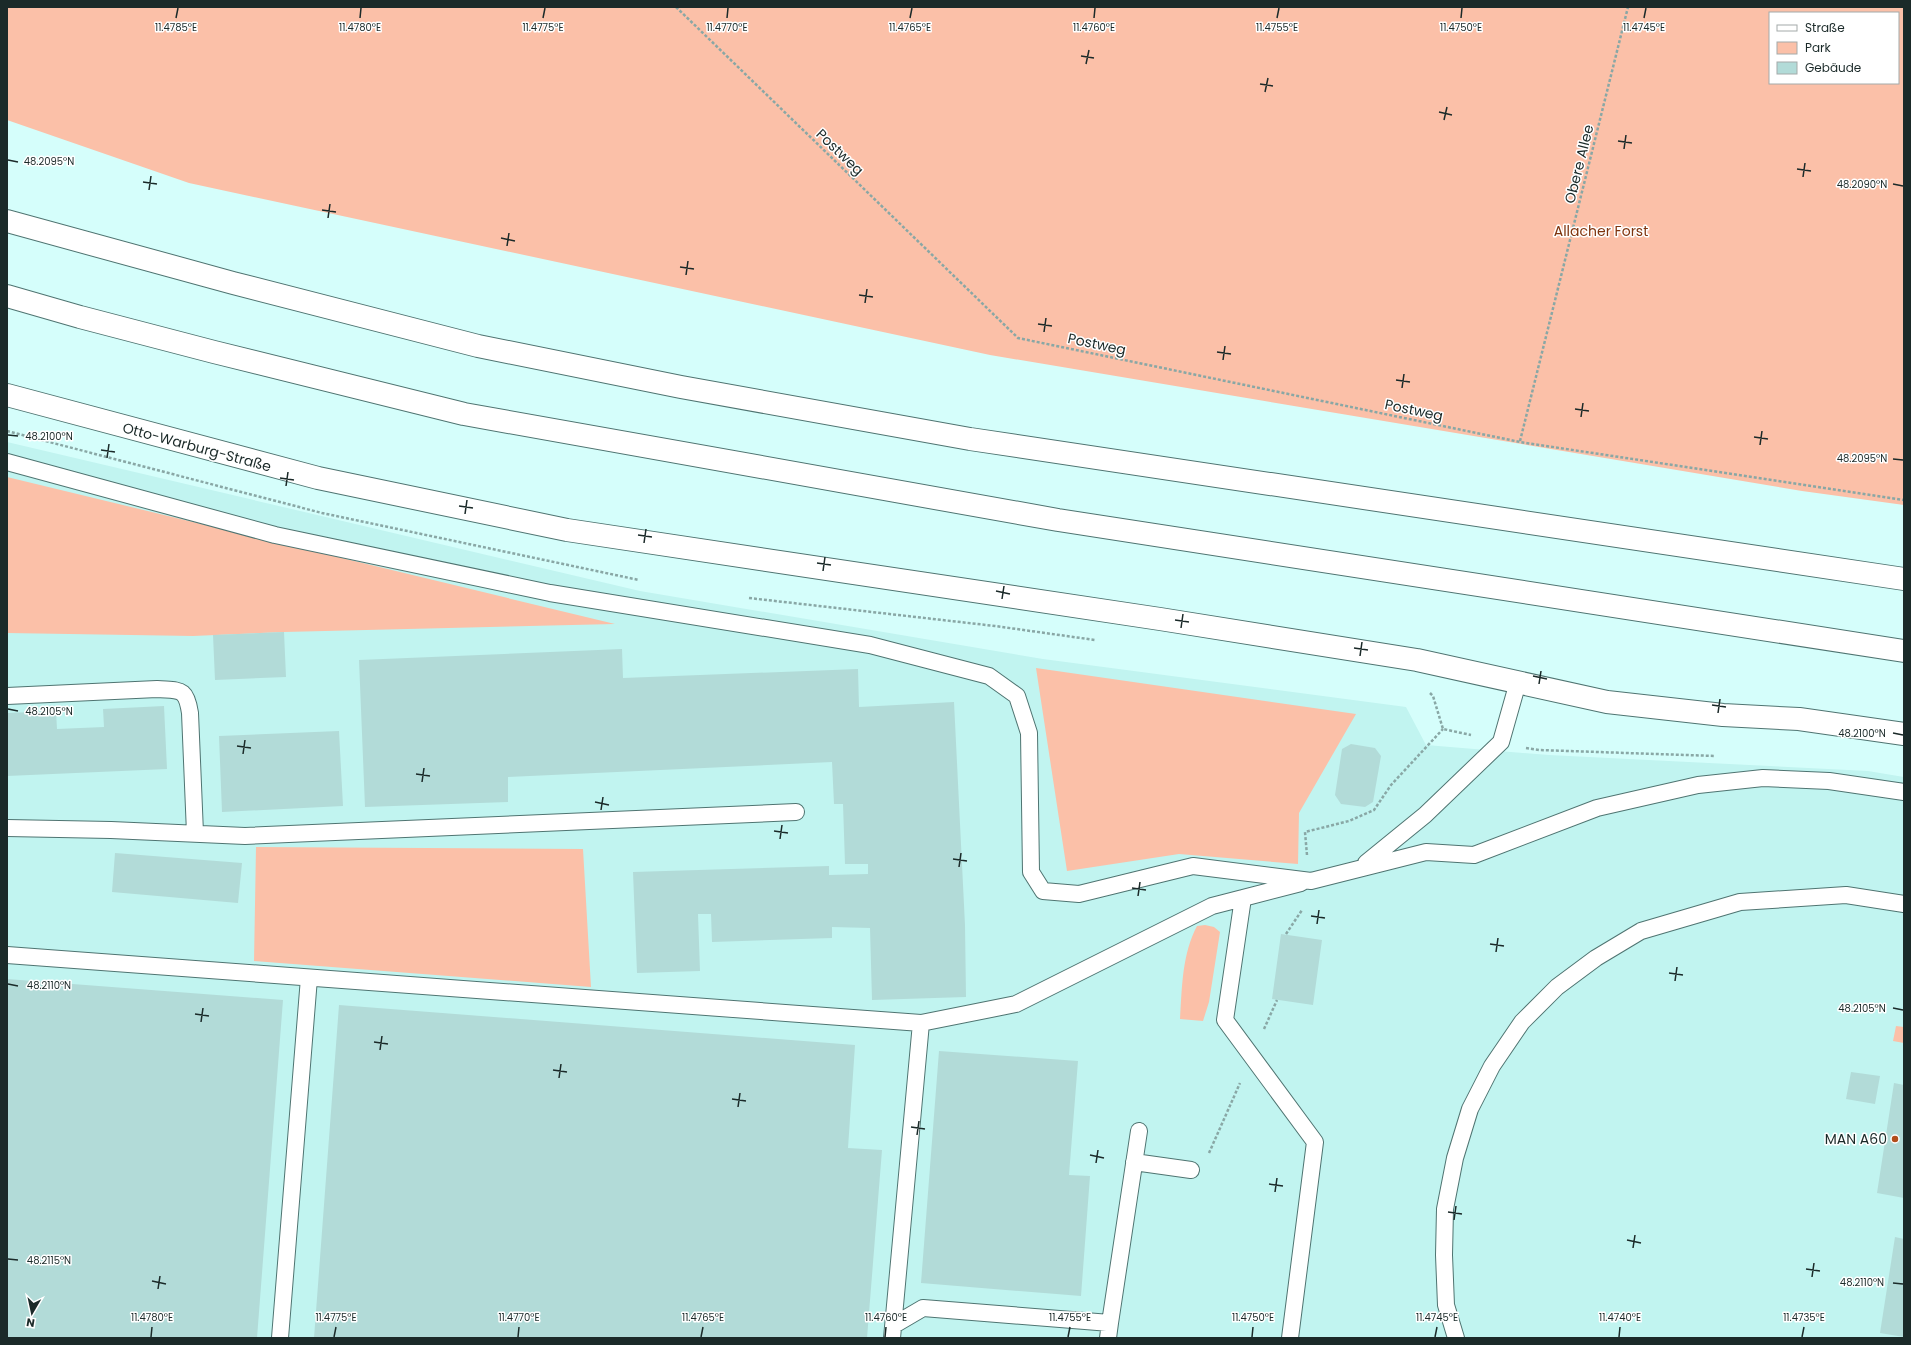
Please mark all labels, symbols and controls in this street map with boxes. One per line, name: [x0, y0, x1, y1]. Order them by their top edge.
legend: [1769, 12, 1899, 84]
text: Straße: [1805, 19, 1845, 36]
text: 11.4785°E: [155, 20, 197, 35]
text: 11.4780°E: [339, 20, 381, 35]
text: 11.4775°E: [522, 20, 564, 35]
text: 11.4770°E: [706, 20, 748, 35]
text: 11.4765°E: [889, 20, 931, 35]
text: 11.4760°E: [1073, 20, 1115, 35]
text: 11.4755°E: [1256, 20, 1298, 35]
text: 11.4750°E: [1440, 20, 1482, 35]
text: 11.4745°E: [1623, 20, 1665, 35]
text: Park: [1805, 39, 1832, 56]
text: Gebäude: [1805, 59, 1861, 76]
street label: Obere Allee: [1560, 122, 1599, 205]
street label: Postweg: [812, 124, 868, 180]
text: 48.2095°N: [24, 154, 74, 169]
text: 48.2090°N: [1837, 177, 1887, 192]
park label: Allacher Forst: [1554, 221, 1648, 241]
street label: Postweg: [1066, 328, 1128, 360]
street label: Postweg: [1383, 394, 1445, 426]
street label: Otto-Warburg-Straße: [120, 418, 274, 477]
text: 48.2100°N: [25, 429, 73, 444]
text: 48.2095°N: [1837, 451, 1887, 466]
text: 48.2105°N: [25, 704, 73, 719]
text: 48.2100°N: [1838, 726, 1886, 741]
text: 48.2110°N: [27, 978, 71, 993]
text: 48.2105°N: [1838, 1001, 1886, 1016]
place label: MAN A60: [1825, 1129, 1887, 1149]
marker: MAN A60: [1890, 1134, 1900, 1144]
text: 48.2115°N: [27, 1253, 71, 1268]
text: 48.2110°N: [1840, 1275, 1884, 1290]
north arrow: [12, 1293, 52, 1333]
text: 11.4780°E: [131, 1310, 173, 1325]
text: 11.4775°E: [315, 1310, 357, 1325]
text: 11.4770°E: [498, 1310, 540, 1325]
text: 11.4765°E: [682, 1310, 724, 1325]
text: 11.4760°E: [865, 1310, 907, 1325]
text: 11.4755°E: [1049, 1310, 1091, 1325]
text: 11.4750°E: [1232, 1310, 1274, 1325]
text: 11.4745°E: [1416, 1310, 1458, 1325]
text: 11.4740°E: [1599, 1310, 1641, 1325]
text: 11.4735°E: [1783, 1310, 1825, 1325]
text: N: [25, 1314, 36, 1331]

